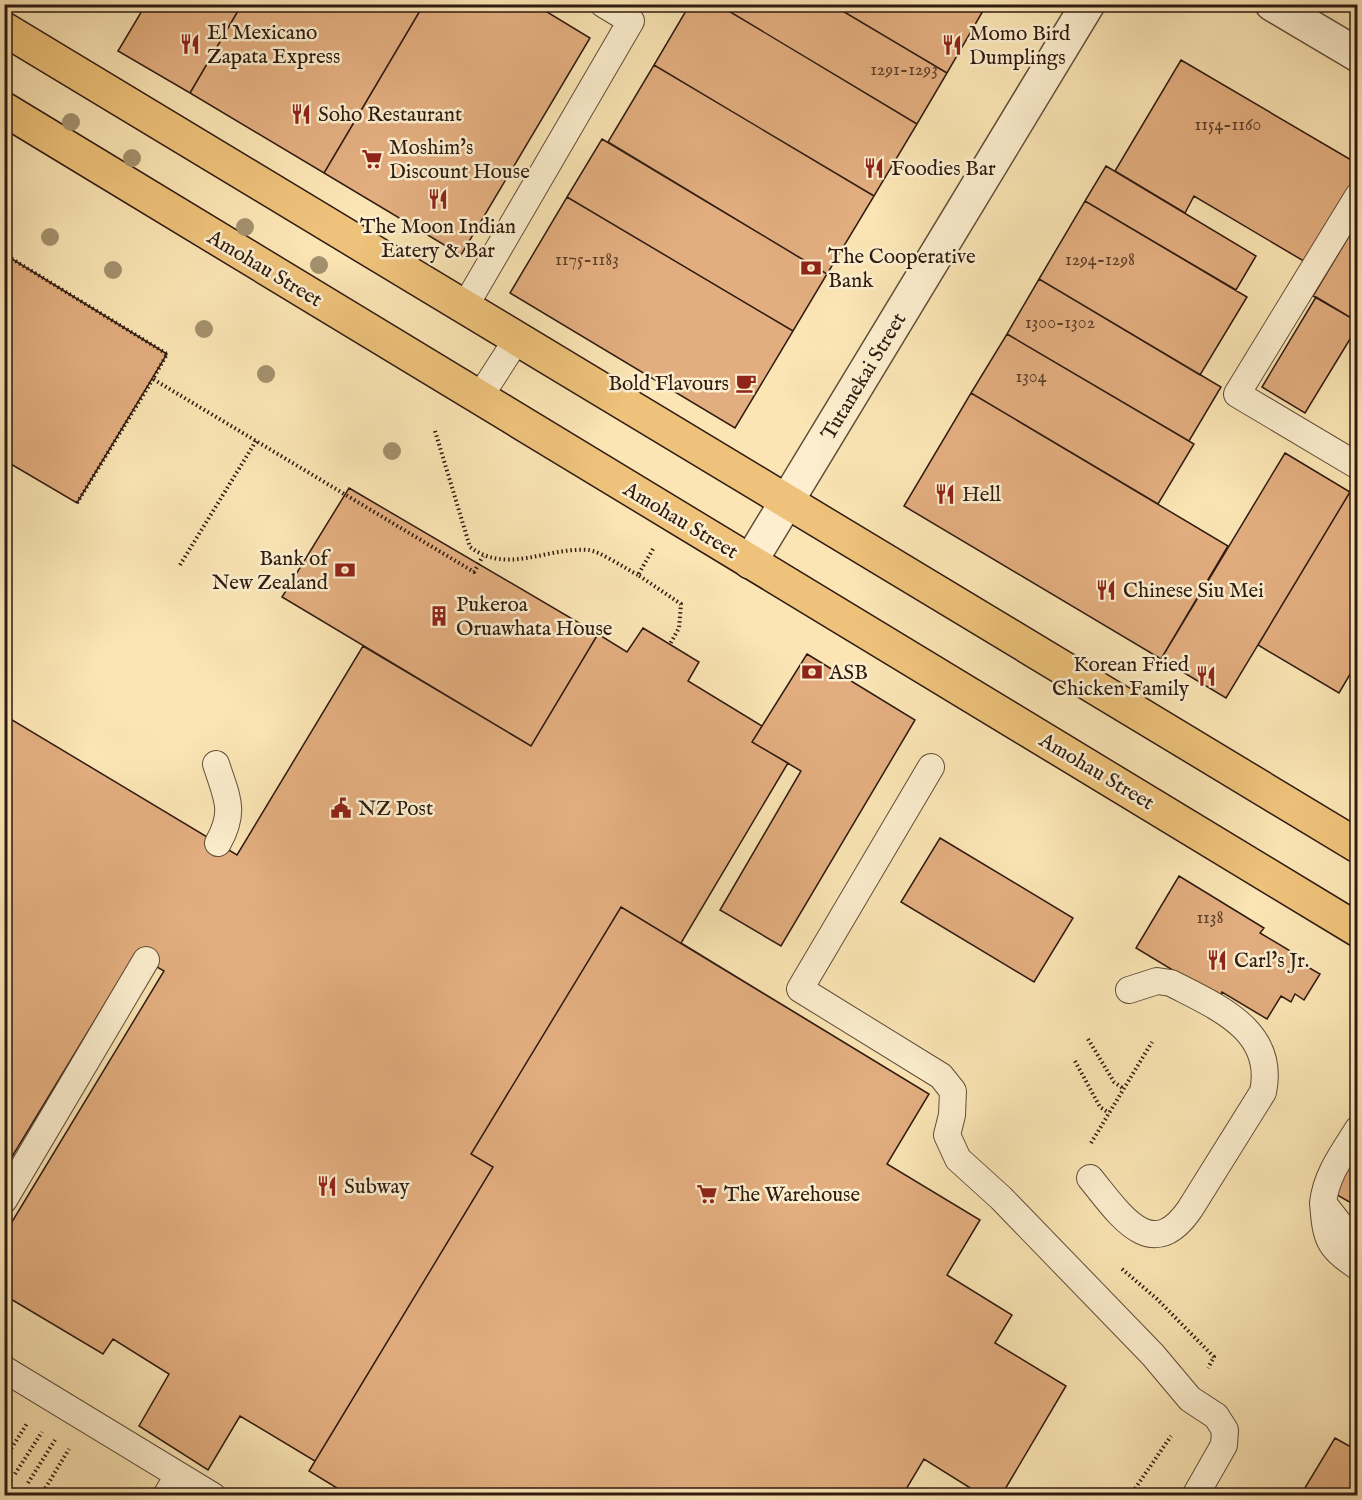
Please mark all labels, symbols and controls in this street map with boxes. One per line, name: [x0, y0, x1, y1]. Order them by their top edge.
place label: El Mexicano Zapata Express: [207, 20, 340, 71]
place label: Momo Bird Dumplings: [969, 21, 1071, 72]
restaurant icon: El Mexicano Zapata Express: [178, 32, 202, 56]
restaurant icon: Momo Bird Dumplings: [940, 33, 964, 57]
house number: 1291-1293: [870, 59, 938, 82]
restaurant icon: Soho Restaurant: [289, 102, 313, 126]
place label: Soho Restaurant: [318, 102, 462, 129]
house number: 1154-1160: [1195, 114, 1261, 137]
place label: Moshim's Discount House: [389, 135, 530, 186]
supermarket icon: Moshim's Discount House: [360, 147, 384, 171]
restaurant icon: Foodies Bar: [862, 156, 886, 180]
place label: Foodies Bar: [891, 156, 996, 183]
restaurant icon: The Moon Indian Eatery & Bar: [426, 187, 450, 211]
place label: The Moon Indian Eatery & Bar: [360, 214, 516, 265]
street label: Amohau Street: [201, 224, 327, 314]
place label: The Cooperative Bank: [828, 244, 976, 295]
house number: 1175-1183: [555, 249, 619, 272]
house number: 1294-1298: [1065, 249, 1135, 272]
bank icon: The Cooperative Bank: [799, 256, 823, 280]
street label: Tutanekai Street: [816, 308, 913, 446]
house number: 1300-1302: [1025, 312, 1095, 335]
house number: 1304: [1015, 366, 1047, 389]
place label: Bold Flavours: [608, 371, 729, 398]
cafe icon: Bold Flavours: [734, 371, 758, 395]
street label: Amohau Street: [617, 476, 743, 566]
restaurant icon: Hell: [933, 482, 957, 506]
place label: Hell: [962, 482, 1001, 509]
place label: Bank of New Zealand: [212, 546, 331, 597]
bank icon: Bank of New Zealand: [333, 558, 357, 582]
restaurant icon: Chinese Siu Mei: [1094, 578, 1118, 602]
place label: Chinese Siu Mei: [1123, 578, 1264, 605]
place label: Pukeroa Oruawhata House: [456, 592, 613, 643]
building icon: Pukeroa Oruawhata House: [427, 604, 451, 628]
place label: Korean Fried Chicken Family: [1052, 652, 1190, 703]
bank icon: ASB: [800, 660, 824, 684]
place label: ASB: [828, 660, 868, 687]
restaurant icon: Korean Fried Chicken Family: [1194, 664, 1218, 688]
street label: Amohau Street: [1033, 727, 1159, 817]
public building icon: NZ Post: [329, 796, 353, 820]
place label: NZ Post: [358, 796, 433, 823]
house number: 1138: [1196, 907, 1224, 930]
restaurant icon: Carl's Jr.: [1205, 948, 1229, 972]
place label: Carl's Jr.: [1234, 948, 1309, 975]
restaurant icon: Subway: [315, 1174, 339, 1198]
place label: Subway: [344, 1174, 410, 1201]
supermarket icon: The Warehouse: [695, 1182, 719, 1206]
place label: The Warehouse: [724, 1182, 860, 1209]

